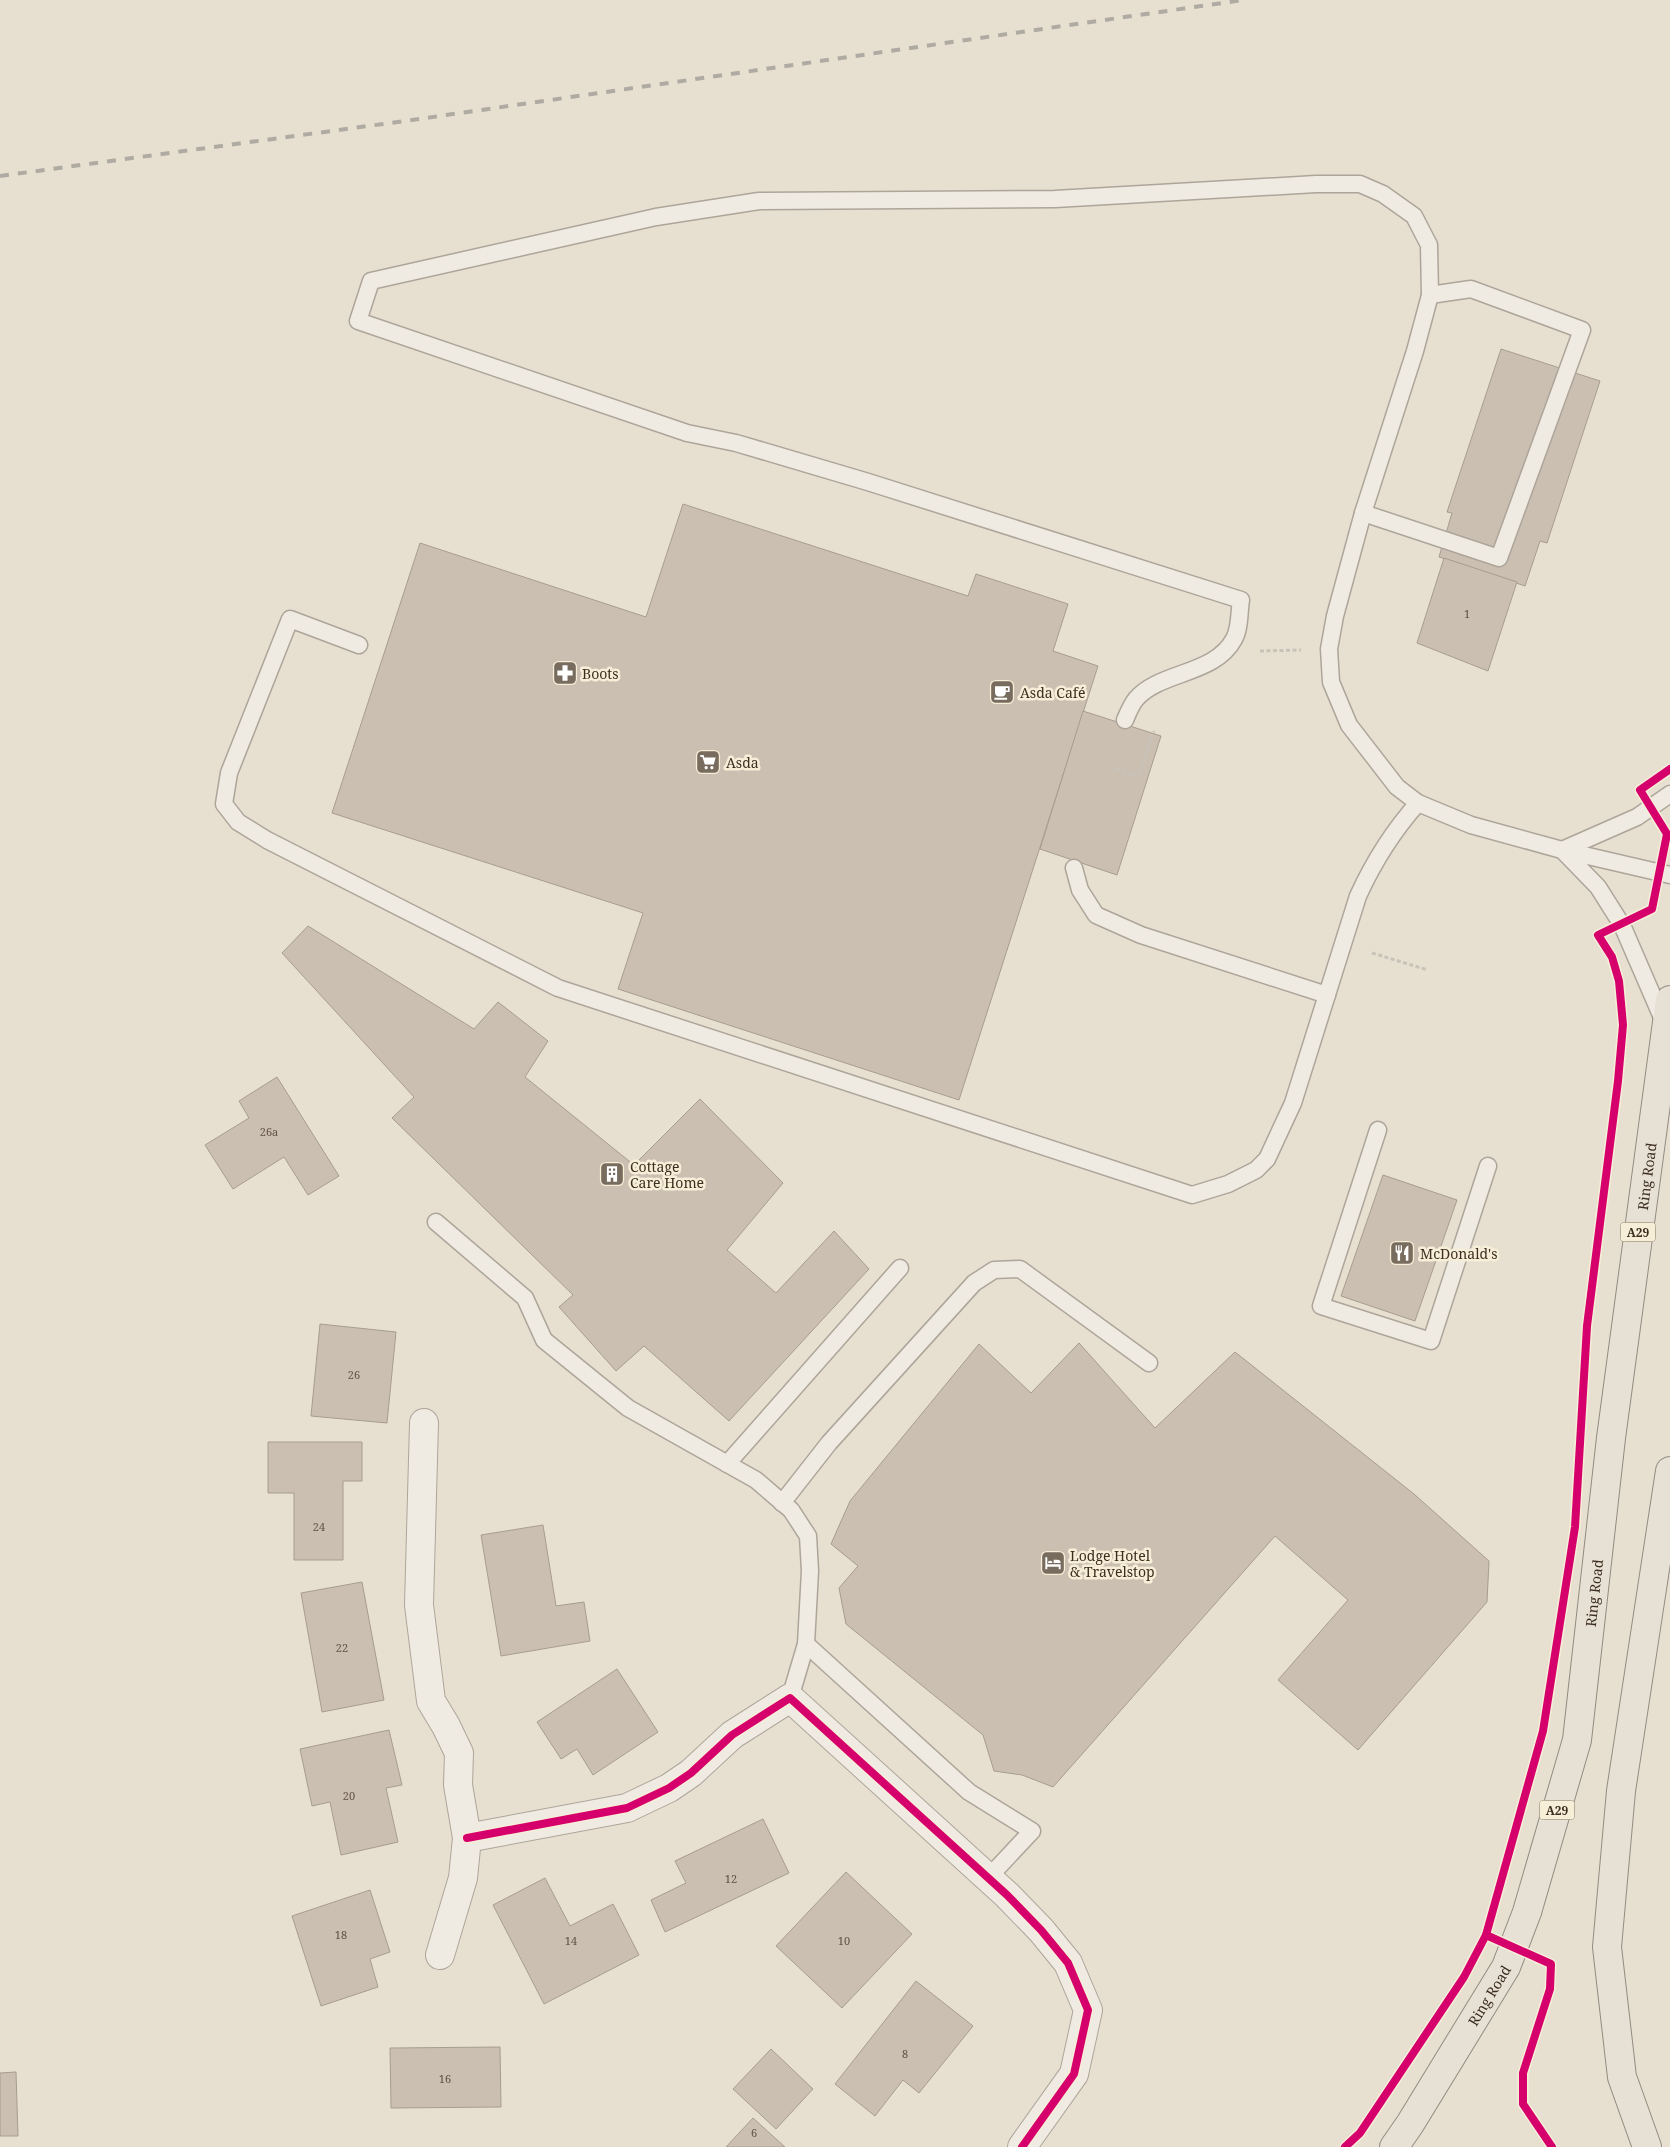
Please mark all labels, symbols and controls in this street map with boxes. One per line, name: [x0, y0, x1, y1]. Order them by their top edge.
house number: 1: [1464, 606, 1470, 621]
pharmacy icon: Boots: [552, 660, 578, 686]
place label: Boots: [582, 664, 619, 683]
cafe icon: Asda Café: [989, 679, 1015, 705]
place label: Asda Café: [1020, 683, 1085, 702]
supermarket icon: Asda: [695, 749, 721, 775]
place label: Asda: [726, 753, 759, 772]
house number: 26a: [260, 1124, 278, 1139]
street label: Ring Road: [1632, 1141, 1660, 1211]
place label: Cottage Care Home: [630, 1157, 704, 1192]
building icon: Cottage Care Home: [599, 1161, 625, 1187]
road number: A29: [1620, 1222, 1656, 1242]
restaurant icon: McDonald's: [1389, 1240, 1415, 1266]
place label: McDonald's: [1420, 1244, 1498, 1263]
house number: 26: [348, 1367, 360, 1382]
house number: 24: [313, 1519, 325, 1534]
place label: Lodge Hotel & Travelstop: [1070, 1546, 1155, 1581]
hotel icon: Lodge Hotel & Travelstop: [1040, 1550, 1066, 1576]
street label: Ring Road: [1580, 1558, 1607, 1628]
house number: 22: [336, 1640, 348, 1655]
house number: 20: [343, 1788, 355, 1803]
road number: A29: [1540, 1800, 1574, 1820]
house number: 12: [725, 1871, 737, 1886]
house number: 18: [335, 1927, 347, 1942]
house number: 14: [565, 1933, 577, 1948]
house number: 10: [838, 1933, 850, 1948]
street label: Ring Road: [1463, 1961, 1515, 2029]
house number: 8: [902, 2046, 908, 2061]
house number: 16: [439, 2071, 451, 2086]
house number: 6: [751, 2125, 757, 2140]

